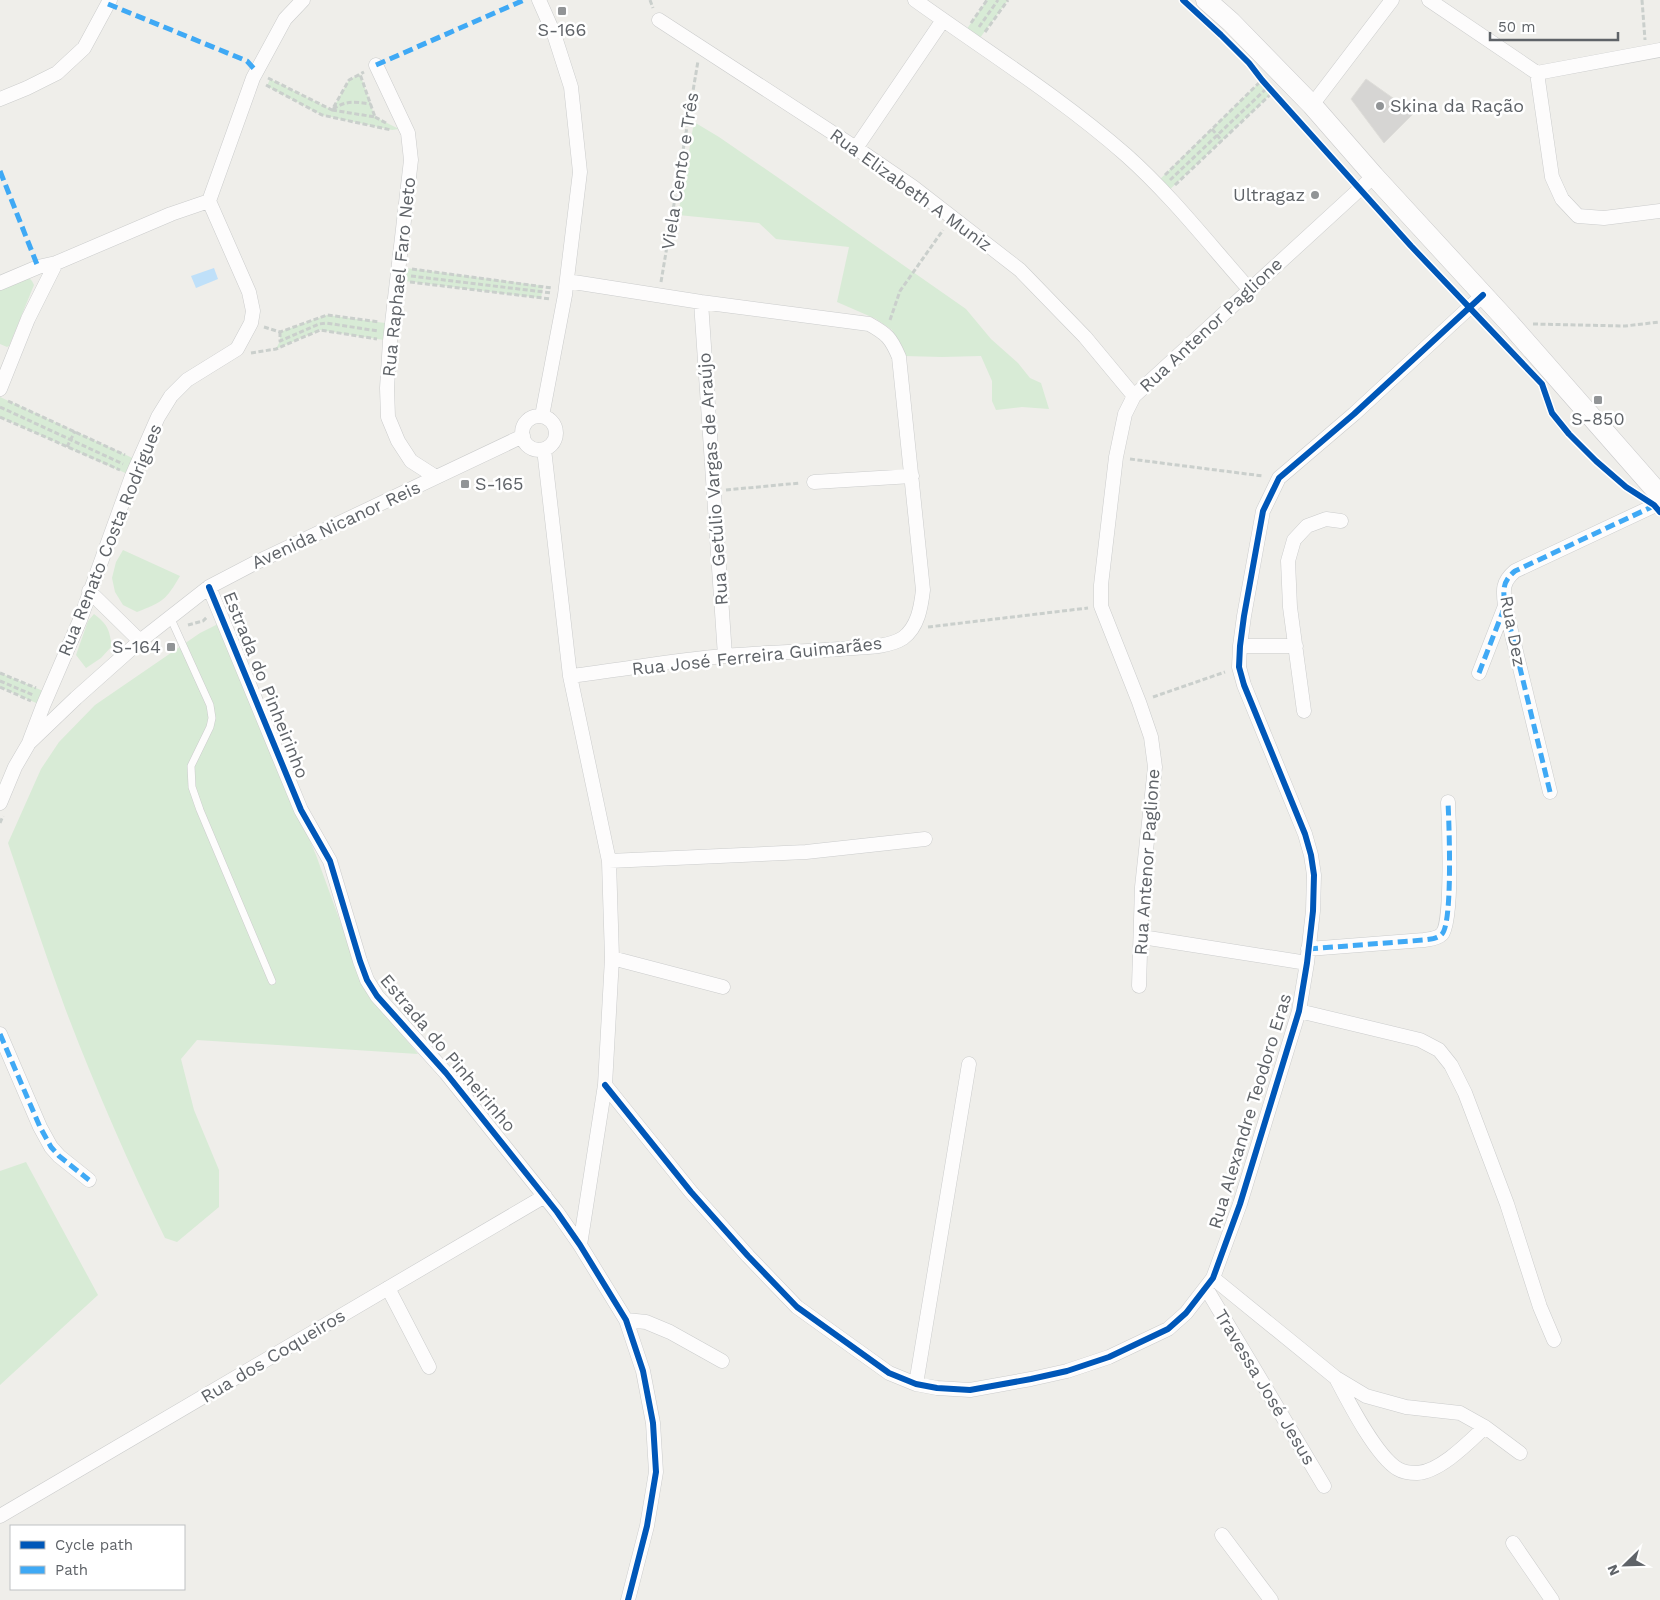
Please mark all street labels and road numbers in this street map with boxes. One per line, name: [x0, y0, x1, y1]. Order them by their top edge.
street label: Viela Cento e Três: [657, 91, 702, 251]
street label: Rua Elizabeth A Muniz: [826, 124, 996, 255]
street label: Rua Raphael Faro Neto: [378, 176, 419, 378]
street label: Rua Antenor Paglione: [1135, 253, 1286, 396]
street label: Rua Getúlio Vargas de Araújo: [693, 352, 732, 606]
street label: Rua Renato Costa Rodrigues: [53, 421, 166, 659]
street label: Avenida Nicanor Reis: [248, 476, 424, 573]
street label: Estrada do Pinheirinho: [219, 588, 314, 781]
street label: Rua Dez: [1496, 594, 1531, 668]
street label: Rua José Ferreira Guimarães: [631, 632, 883, 679]
street label: Rua Antenor Paglione: [1129, 768, 1164, 956]
street label: Estrada do Pinheirinho: [376, 969, 521, 1136]
street label: Rua Alexandre Teodoro Eras: [1204, 991, 1295, 1231]
street label: Rua dos Coqueiros: [197, 1304, 349, 1407]
street label: Travessa José Jesus: [1211, 1305, 1320, 1468]

